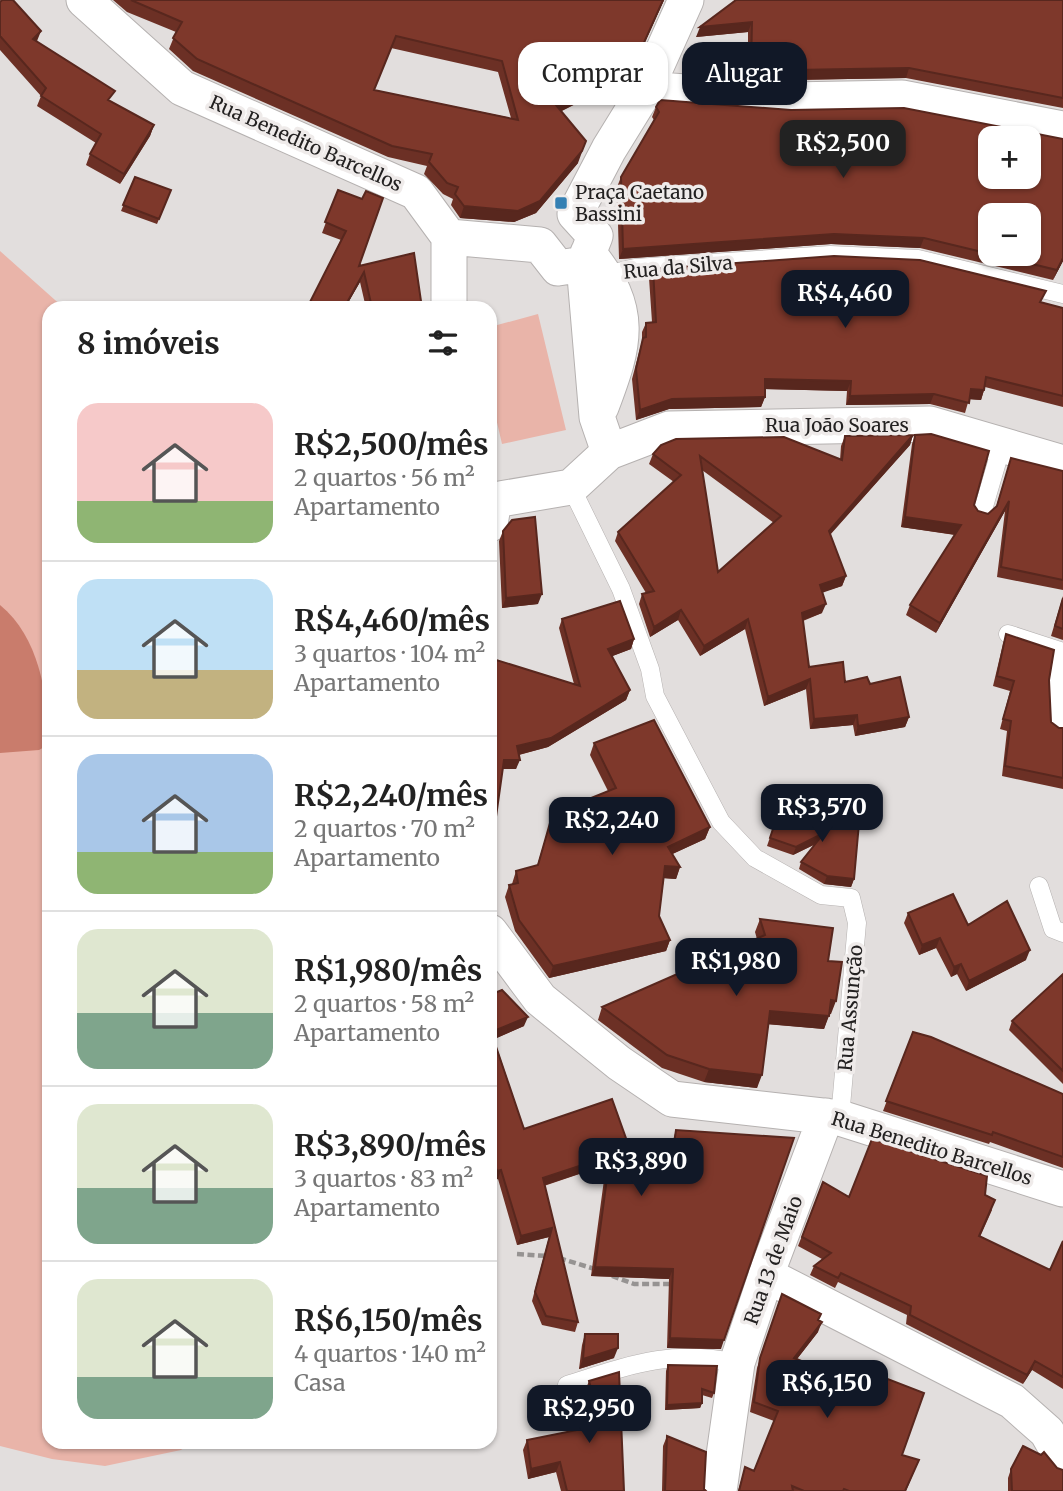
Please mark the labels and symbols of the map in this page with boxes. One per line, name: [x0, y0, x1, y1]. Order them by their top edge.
street label: Rua Benedito Barcellos: [206, 90, 406, 196]
pin: R$2,500: [778, 120, 908, 180]
place label: Praça Caetano Bassini: [575, 180, 704, 226]
marker: Praça Caetano Bassini: [553, 195, 569, 211]
street label: Rua da Silva: [622, 250, 734, 284]
pin: R$4,460: [780, 270, 910, 330]
street label: Rua João Soares: [765, 413, 909, 437]
pin: R$3,570: [757, 784, 887, 844]
pin: R$2,240: [547, 798, 677, 857]
pin: R$1,980: [671, 939, 801, 998]
street label: Rua Assunção: [833, 944, 867, 1072]
street label: Rua Benedito Barcellos: [829, 1106, 1035, 1190]
pin: R$3,890: [576, 1138, 706, 1198]
street label: Rua 13 de Maio: [739, 1192, 807, 1328]
pin: R$6,150: [762, 1360, 892, 1420]
pin: R$2,950: [524, 1386, 654, 1445]

